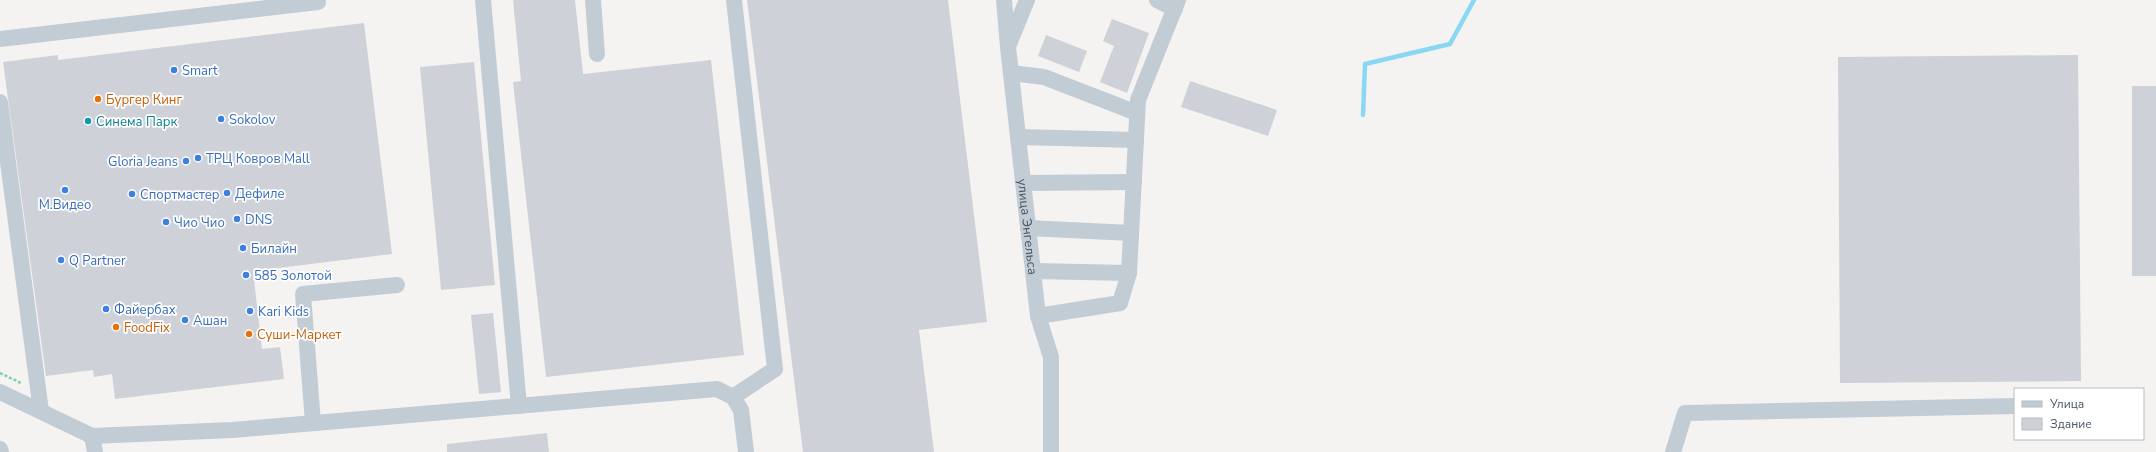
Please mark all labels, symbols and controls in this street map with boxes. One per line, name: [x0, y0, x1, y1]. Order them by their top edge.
place label: Smart: [182, 62, 218, 80]
marker: Smart: [169, 65, 179, 75]
place label: Бургер Кинг: [106, 91, 182, 109]
marker: Бургер Кинг: [93, 94, 103, 104]
place label: Sokolov: [229, 111, 276, 129]
place label: Синема Парк: [96, 113, 177, 131]
marker: Sokolov: [216, 114, 226, 124]
marker: Синема Парк: [83, 116, 93, 126]
place label: ТРЦ Ковров Mall: [206, 150, 310, 168]
place label: Gloria Jeans: [108, 153, 178, 171]
marker: ТРЦ Ковров Mall: [193, 153, 203, 163]
marker: Gloria Jeans: [181, 156, 191, 166]
street label: улица Энгельса: [1013, 178, 1041, 276]
marker: М.Видео: [60, 185, 70, 195]
place label: Дефиле: [235, 185, 285, 203]
place label: Спортмастер: [140, 186, 220, 204]
marker: Дефиле: [222, 188, 232, 198]
marker: Спортмастер: [127, 189, 137, 199]
place label: М.Видео: [39, 196, 91, 214]
place label: DNS: [245, 211, 272, 229]
place label: Чио Чио: [174, 214, 225, 232]
marker: DNS: [232, 214, 242, 224]
marker: Чио Чио: [161, 217, 171, 227]
place label: Билайн: [251, 240, 297, 258]
marker: Билайн: [238, 243, 248, 253]
place label: Q Partner: [69, 252, 126, 270]
marker: Q Partner: [56, 255, 66, 265]
place label: 585 Золотой: [254, 267, 332, 285]
marker: 585 Золотой: [241, 270, 251, 280]
place label: Файербах: [114, 301, 176, 319]
place label: Kari Kids: [258, 303, 309, 321]
marker: Файербах: [101, 304, 111, 314]
marker: Kari Kids: [245, 306, 255, 316]
place label: Ашан: [193, 312, 228, 330]
marker: Ашан: [180, 315, 190, 325]
place label: FoodFix: [124, 319, 170, 337]
marker: FoodFix: [111, 322, 121, 332]
place label: Суши-Маркет: [257, 326, 342, 344]
marker: Суши-Маркет: [244, 329, 254, 339]
legend: [2014, 388, 2144, 440]
text: Улица: [2049, 396, 2084, 412]
text: Здание: [2050, 416, 2092, 432]

